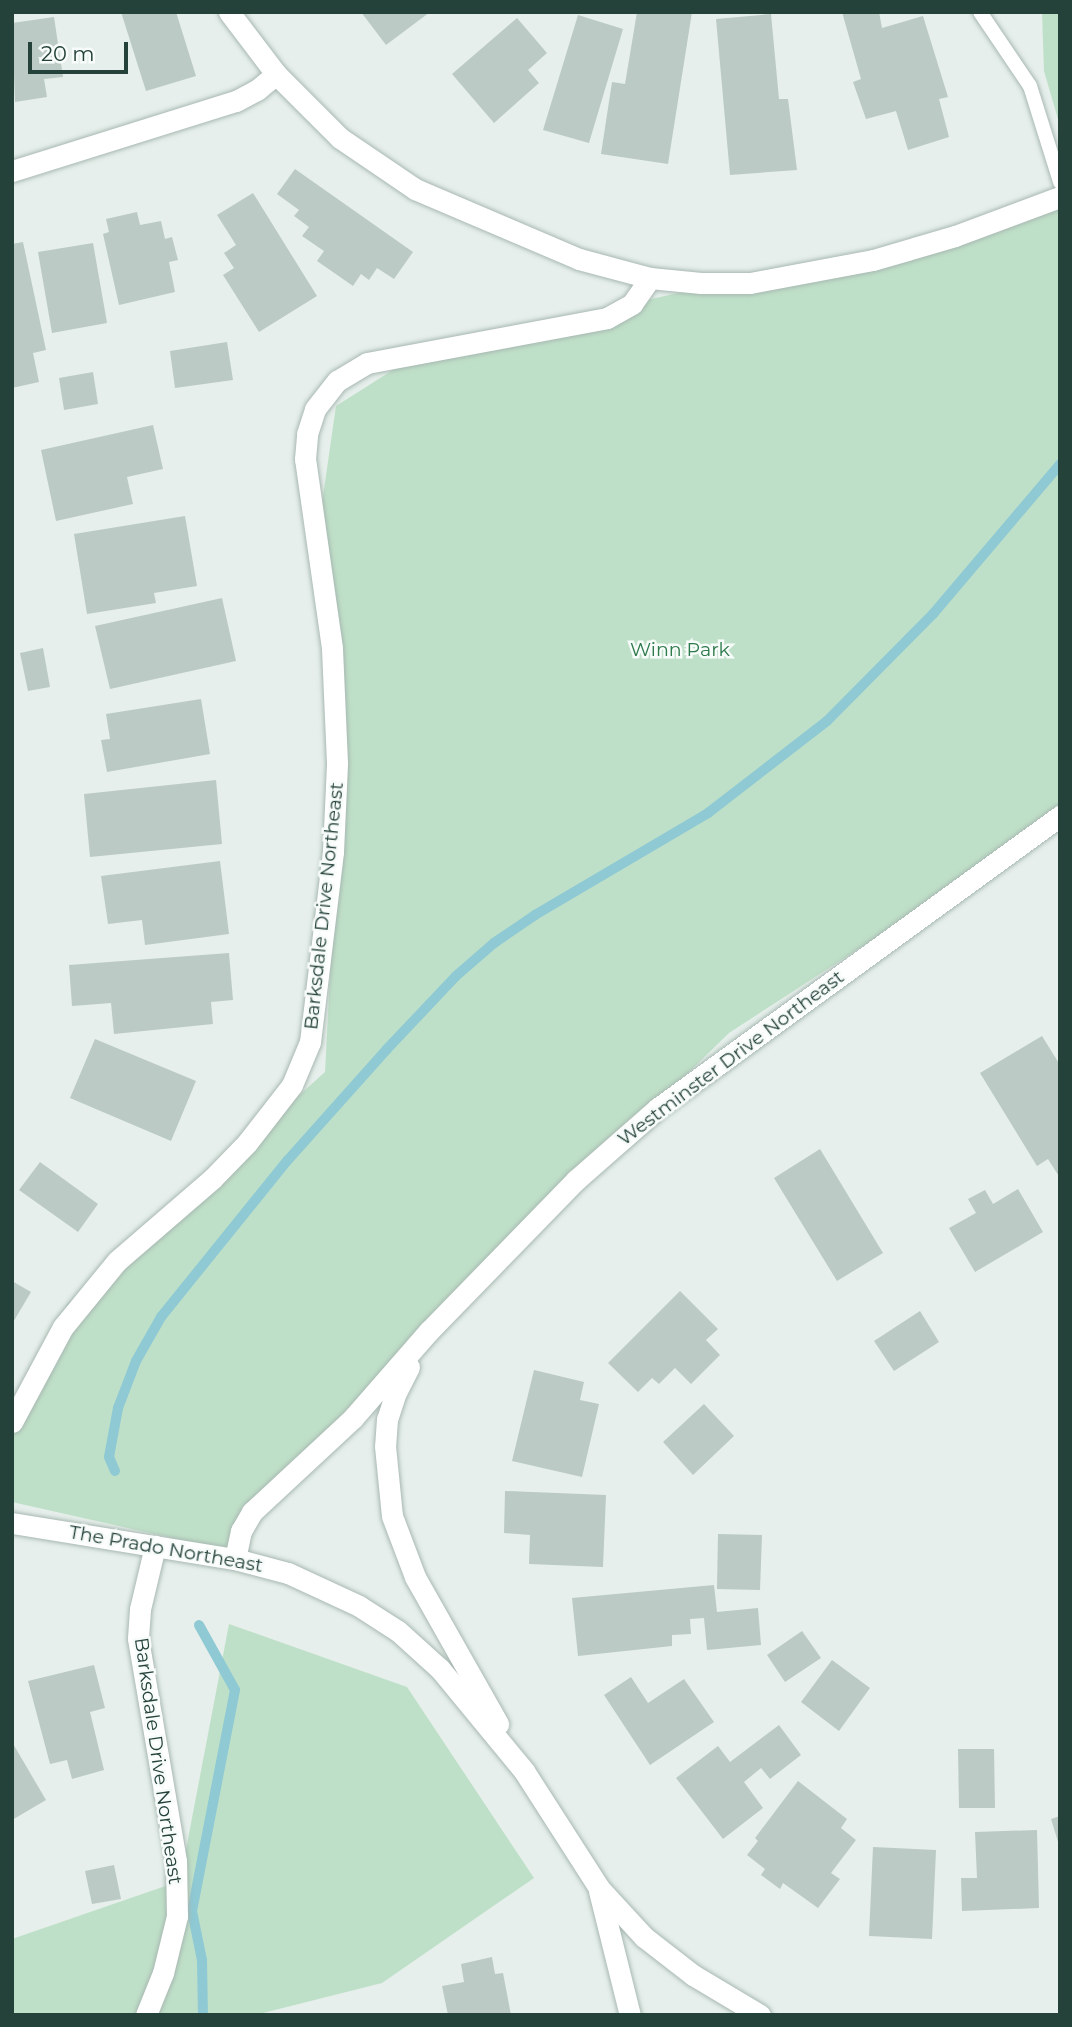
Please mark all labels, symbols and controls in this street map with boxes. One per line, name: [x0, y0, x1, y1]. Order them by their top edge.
scale bar: [32, 28, 131, 72]
text: 20 m: [41, 41, 95, 66]
park label: Winn Park: [630, 639, 730, 661]
street label: Barksdale Drive Northeast: [300, 781, 348, 1031]
street label: Westminster Drive Northeast: [613, 965, 849, 1151]
street label: The Prado Northeast: [67, 1521, 265, 1577]
street label: Barksdale Drive Northeast: [129, 1636, 187, 1886]

